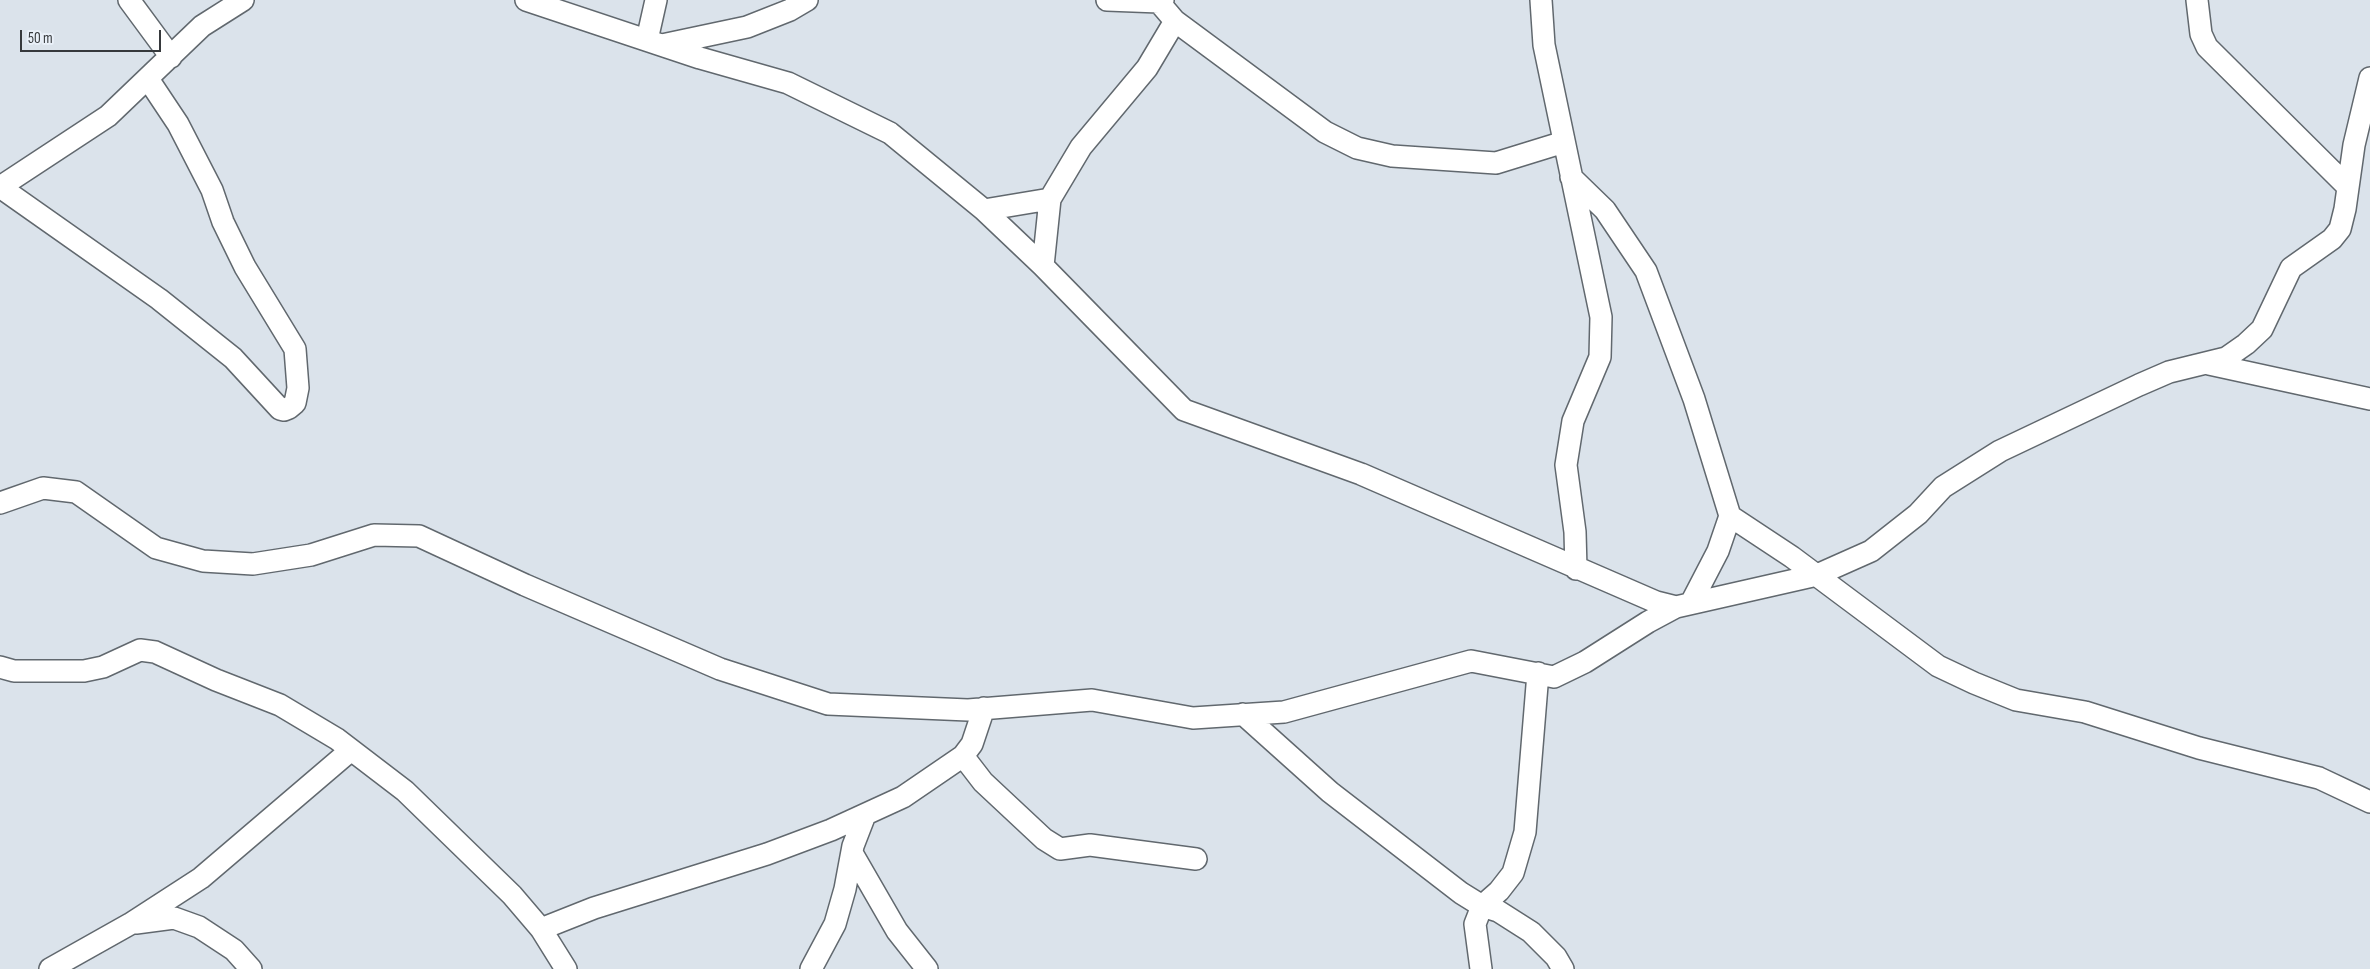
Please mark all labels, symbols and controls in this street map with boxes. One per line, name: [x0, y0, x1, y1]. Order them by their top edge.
scale bar: [22, 20, 164, 52]
text: 50 m: [28, 29, 53, 48]

